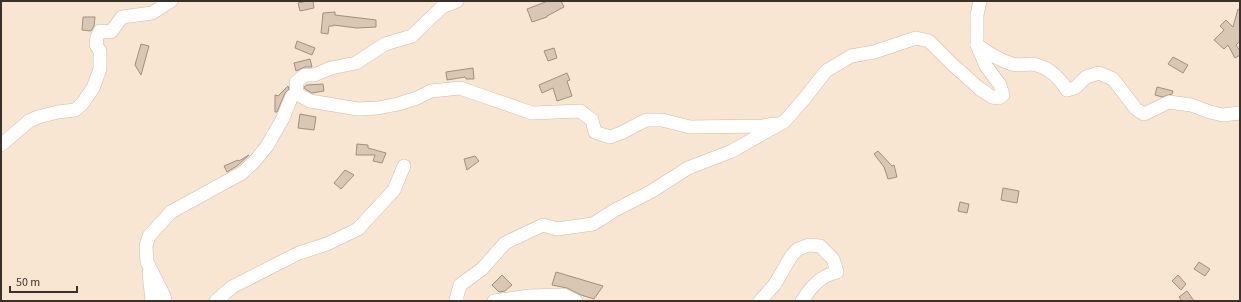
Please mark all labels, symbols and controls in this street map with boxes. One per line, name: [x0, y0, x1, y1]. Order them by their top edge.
scale bar: [10, 268, 77, 294]
text: 50 m: [16, 274, 40, 291]

